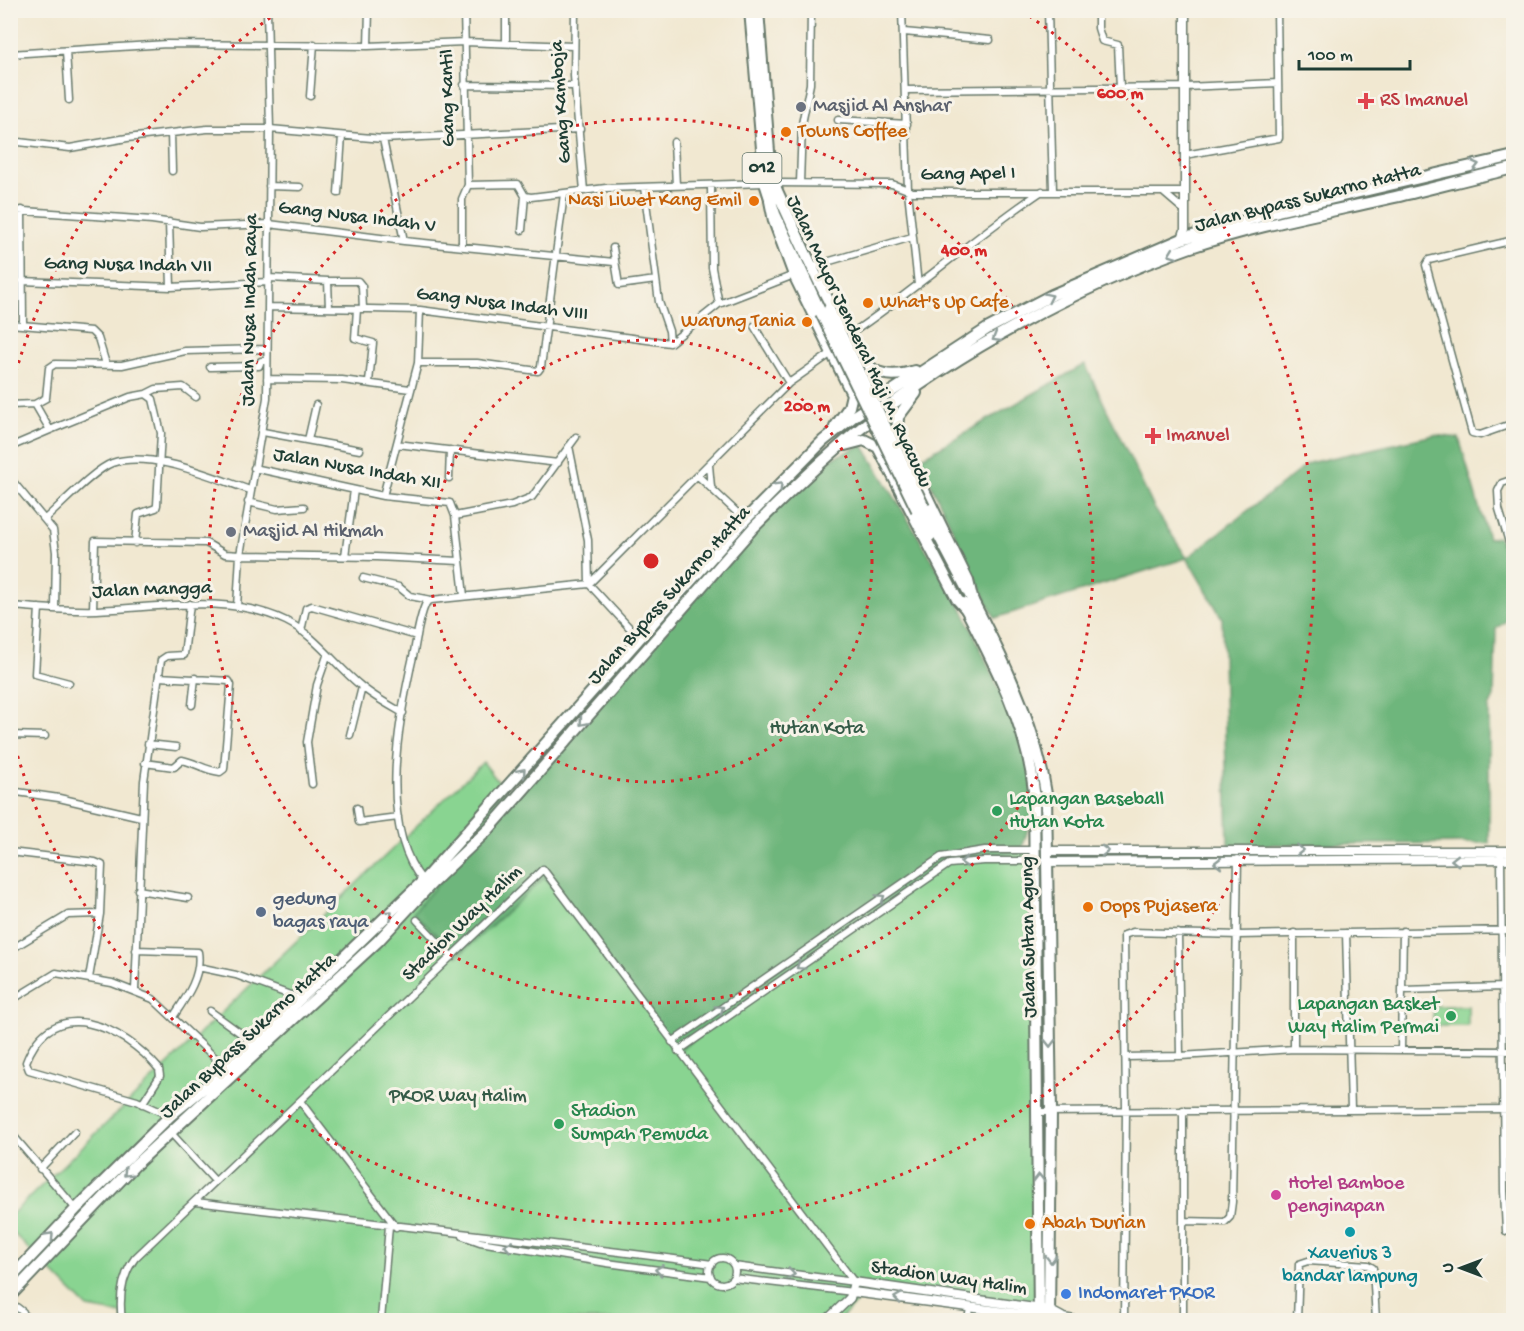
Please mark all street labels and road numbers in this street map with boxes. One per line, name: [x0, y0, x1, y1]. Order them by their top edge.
street label: Gang Kamboja: [546, 39, 578, 164]
street label: Gang Kantil: [437, 49, 461, 147]
road number: 012: [742, 153, 782, 183]
street label: Jalan Bypass Sukarno Hatta: [1193, 160, 1424, 238]
street label: Gang Apel I: [920, 163, 1016, 187]
street label: Jalan Mayor Jenderal Haji M. Ryacudu: [780, 192, 936, 492]
street label: Gang Nusa Indah V: [277, 197, 437, 239]
street label: Jalan Nusa Indah Raya: [238, 213, 264, 406]
street label: Gang Nusa Indah VII: [44, 253, 212, 279]
street label: Gang Nusa Indah VIII: [415, 283, 589, 327]
street label: Jalan Nusa Indah XII: [271, 444, 443, 496]
street label: Jalan Bypass Sukarno Hatta: [584, 501, 757, 690]
street label: Jalan Mangga: [92, 577, 213, 605]
street label: Jalan Sultan Agung: [1017, 856, 1043, 1018]
street label: Stadion Way Halim: [398, 861, 528, 987]
street label: Jalan Bypass Sukarno Hatta: [156, 949, 342, 1125]
street label: Stadion Way Halim: [869, 1257, 1029, 1301]

